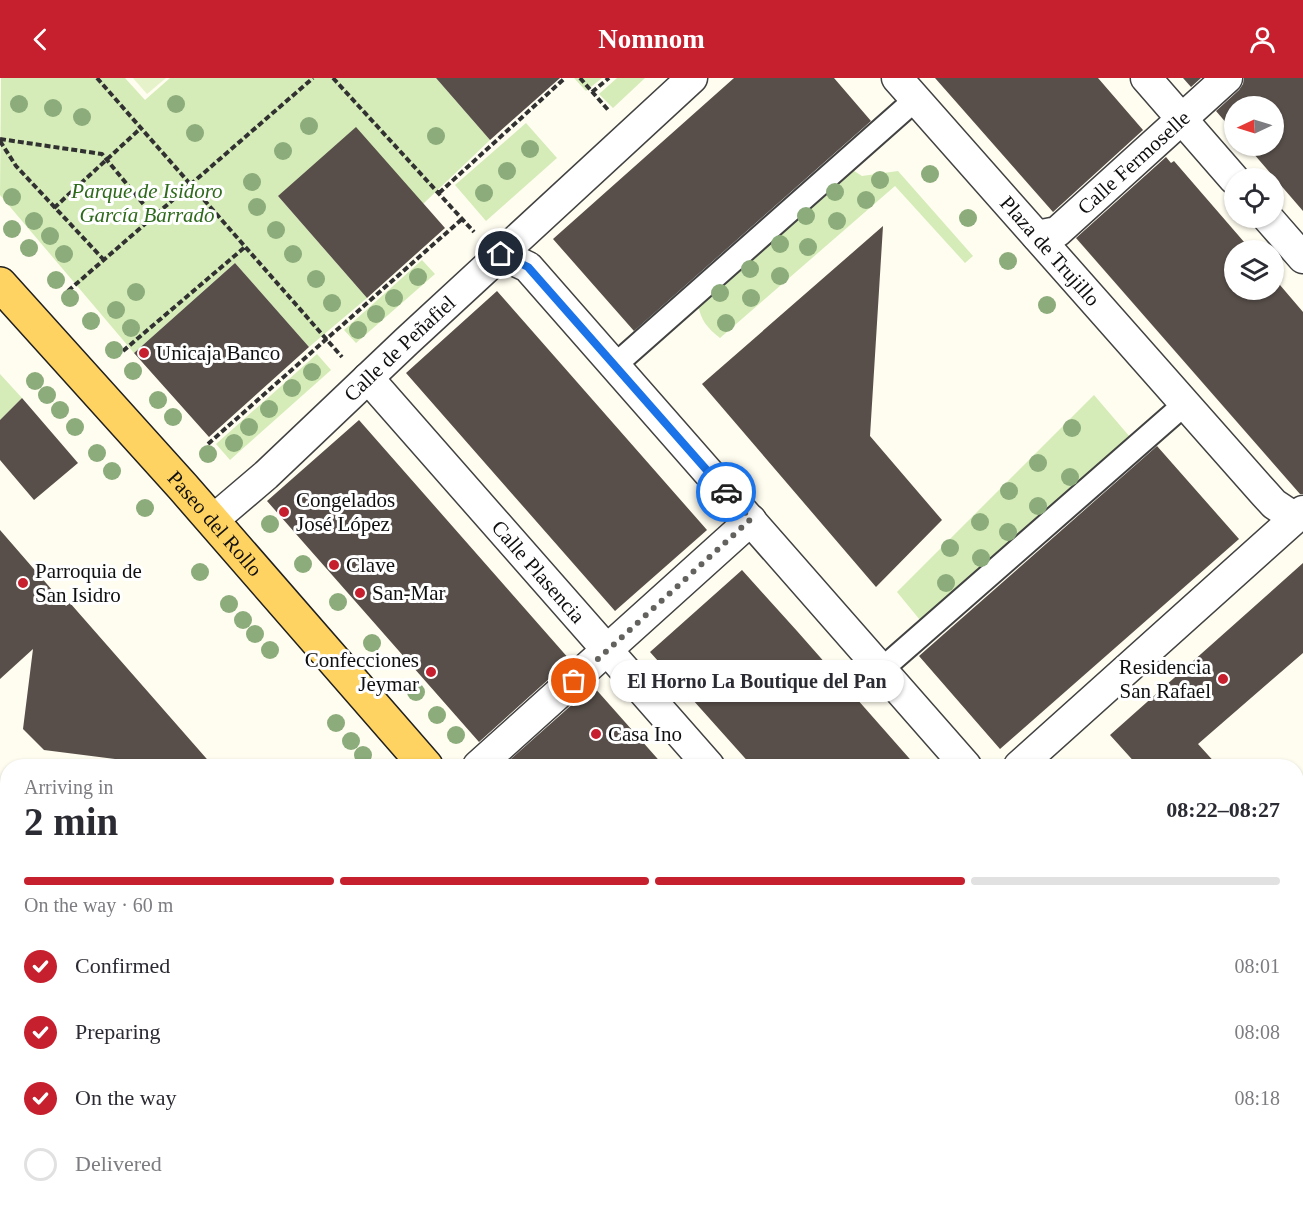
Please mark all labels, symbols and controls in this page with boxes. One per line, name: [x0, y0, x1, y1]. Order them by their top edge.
icon: back: [24, 23, 57, 56]
icon: person: [1246, 23, 1279, 56]
text: Nomnom: [598, 24, 705, 54]
north arrow: [1224, 96, 1284, 156]
map controls: [1224, 96, 1284, 300]
street label: Calle Fermoselle: [1073, 106, 1195, 219]
button: locate: [1224, 168, 1284, 228]
park label: Parque de Isidoro García Barrado: [70, 179, 223, 227]
street label: Plaza de Trujillo: [995, 191, 1105, 311]
pin: [475, 228, 526, 279]
icon: home: [484, 237, 517, 270]
button: layers: [1224, 240, 1284, 300]
street label: Calle de Peñafiel: [339, 290, 460, 406]
place label: Unicaja Banco: [156, 341, 280, 365]
marker: Unicaja Banco: [137, 346, 151, 360]
courier: [696, 462, 756, 522]
street label: Paseo del Rollo: [163, 466, 267, 581]
icon: car: [710, 476, 743, 509]
place label: Congelados José López: [296, 488, 395, 536]
marker: Congelados José López: [277, 505, 291, 519]
street label: Calle Plasencia: [487, 515, 590, 629]
place label: Clave: [346, 553, 395, 577]
marker: Clave: [327, 558, 341, 572]
place label: Parroquia de San Isidro: [35, 559, 142, 607]
marker: Parroquia de San Isidro: [16, 576, 30, 590]
place label: San-Mar: [372, 581, 445, 605]
marker: San-Mar: [353, 586, 367, 600]
place label: Confecciones Jeymar: [305, 648, 419, 696]
pin: [548, 655, 599, 706]
place label: Residencia San Rafael: [1119, 655, 1212, 703]
callout: El Horno La Boutique del Pan: [610, 660, 904, 702]
icon: bag: [557, 664, 590, 697]
marker: Confecciones Jeymar: [424, 665, 438, 679]
text: El Horno La Boutique del Pan: [627, 670, 887, 692]
marker: Residencia San Rafael: [1216, 672, 1230, 686]
place label: Casa Ino: [608, 722, 682, 746]
marker: Casa Ino: [589, 727, 603, 741]
text: Arriving in: [24, 776, 113, 798]
text: 08:22–08:27: [1166, 797, 1280, 822]
text: 2 min: [24, 800, 118, 843]
text: On the way · 60 m: [24, 894, 173, 916]
icon: check: [24, 950, 57, 983]
text: Confirmed: [75, 953, 170, 978]
text: 08:01: [1234, 955, 1280, 977]
icon: check: [24, 1016, 57, 1049]
text: Preparing: [75, 1019, 161, 1044]
text: 08:08: [1234, 1021, 1280, 1043]
icon: check: [24, 1082, 57, 1115]
text: On the way: [75, 1085, 176, 1110]
text: 08:18: [1234, 1087, 1280, 1109]
text: Delivered: [75, 1151, 162, 1176]

